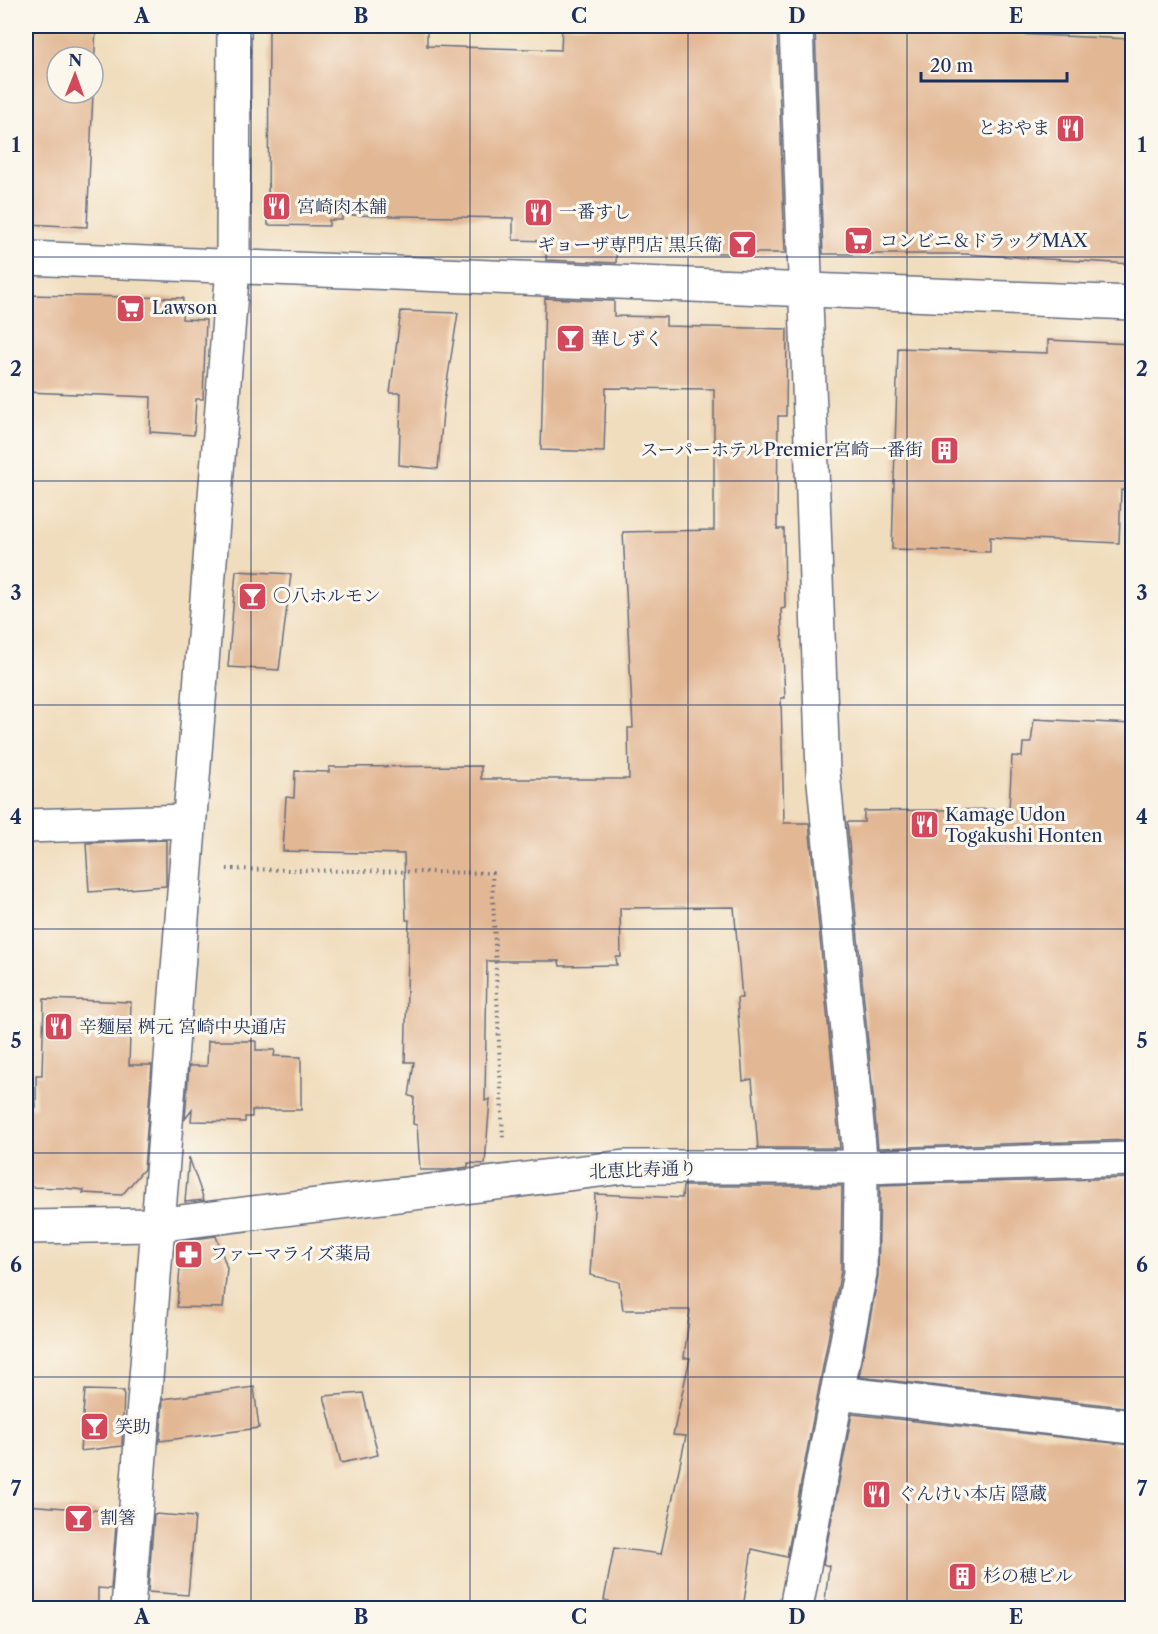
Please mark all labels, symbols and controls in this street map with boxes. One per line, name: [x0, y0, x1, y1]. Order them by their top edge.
text: A: [133, 4, 150, 28]
text: B: [354, 4, 369, 28]
text: C: [571, 4, 587, 28]
text: D: [788, 4, 806, 28]
text: E: [1009, 4, 1023, 28]
north arrow: [45, 45, 105, 105]
scale bar: [921, 45, 1066, 83]
text: N: [68, 50, 82, 70]
text: 20 m: [930, 55, 974, 77]
restaurant icon: とおやま: [1055, 112, 1087, 144]
place label: とおやま: [978, 117, 1050, 139]
text: 1: [12, 133, 21, 157]
text: 1: [1138, 133, 1147, 157]
restaurant icon: 宮崎肉本舗: [260, 191, 292, 223]
place label: 宮崎肉本舗: [297, 196, 387, 218]
restaurant icon: 一番すし: [522, 196, 554, 228]
place label: 一番すし: [559, 201, 631, 223]
supermarket icon: コンビニ＆ドラッグMAX: [843, 225, 875, 257]
bar icon: ギョーザ専門店 黒兵衛: [727, 229, 759, 261]
place label: コンビニ＆ドラッグMAX: [880, 230, 1088, 252]
place label: ギョーザ専門店 黒兵衛: [537, 234, 722, 256]
supermarket icon: Lawson: [115, 292, 147, 324]
place label: Lawson: [152, 297, 218, 319]
bar icon: 華しずく: [554, 323, 586, 355]
place label: 華しずく: [591, 328, 663, 350]
text: 2: [10, 357, 22, 381]
text: 2: [1136, 357, 1148, 381]
building icon: スーパーホテルPremier宮崎一番街: [928, 434, 960, 466]
place label: スーパーホテルPremier宮崎一番街: [640, 439, 923, 461]
bar icon: 〇八ホルモン: [236, 580, 268, 612]
text: 3: [10, 581, 22, 605]
text: 3: [1136, 581, 1148, 605]
place label: 〇八ホルモン: [273, 585, 381, 607]
place label: Kamage Udon Togakushi Honten: [945, 804, 1103, 847]
text: 4: [10, 805, 22, 829]
text: 4: [1136, 805, 1148, 829]
restaurant icon: Kamage Udon Togakushi Honten: [908, 809, 940, 841]
restaurant icon: 辛麵屋 桝元 宮崎中央通店: [42, 1011, 74, 1043]
place label: 辛麵屋 桝元 宮崎中央通店: [79, 1016, 287, 1038]
text: 5: [10, 1029, 22, 1053]
text: 5: [1136, 1029, 1148, 1053]
street label: 北恵比寿通り: [589, 1157, 697, 1183]
pharmacy icon: ファーマライズ薬局: [173, 1238, 205, 1270]
place label: ファーマライズ薬局: [210, 1243, 371, 1265]
text: 6: [10, 1253, 22, 1277]
text: 6: [1136, 1253, 1148, 1277]
bar icon: 笑助: [78, 1411, 110, 1443]
place label: 笑助: [115, 1416, 151, 1438]
text: 7: [11, 1477, 22, 1501]
text: 7: [1137, 1477, 1148, 1501]
restaurant icon: ぐんけい本店 隠蔵: [861, 1478, 893, 1510]
place label: ぐんけい本店 隠蔵: [898, 1483, 1047, 1505]
bar icon: 割箸: [63, 1502, 95, 1534]
place label: 割箸: [100, 1507, 136, 1529]
building icon: 杉の穂ビル: [946, 1560, 978, 1592]
place label: 杉の穂ビル: [983, 1565, 1073, 1587]
text: A: [133, 1605, 150, 1629]
text: B: [354, 1605, 369, 1629]
text: C: [571, 1605, 587, 1629]
text: D: [788, 1605, 806, 1629]
text: E: [1009, 1605, 1023, 1629]

